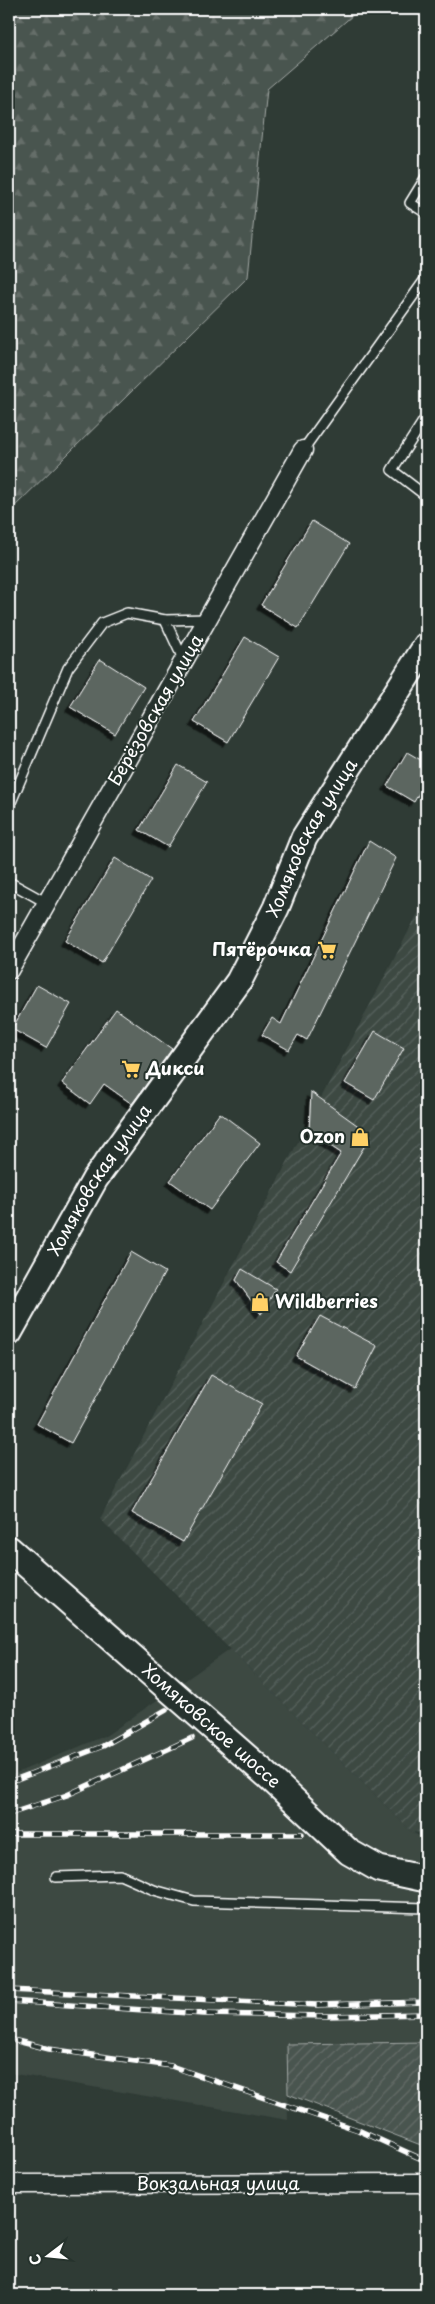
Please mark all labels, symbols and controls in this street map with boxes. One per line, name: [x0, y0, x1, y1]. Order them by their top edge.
street label: Берёзовская улица: [100, 628, 209, 790]
street label: Хомяковская улица: [259, 752, 364, 921]
place label: Пятёрочка: [212, 935, 312, 962]
supermarket icon: Пятёрочка: [316, 939, 338, 961]
place label: Дикси: [145, 1054, 204, 1081]
supermarket icon: Дикси: [120, 1058, 142, 1080]
street label: Хомяковская улица: [40, 1097, 158, 1260]
place label: Ozon: [300, 1122, 345, 1149]
shop icon: Ozon: [349, 1126, 371, 1148]
place label: Wildberries: [275, 1287, 378, 1314]
shop icon: Wildberries: [249, 1291, 271, 1313]
street label: Хомяковское шоссе: [137, 1657, 288, 1794]
street label: Вокзальная улица: [136, 2169, 300, 2196]
north arrow: [22, 2232, 72, 2282]
text: С: [23, 2252, 47, 2268]

